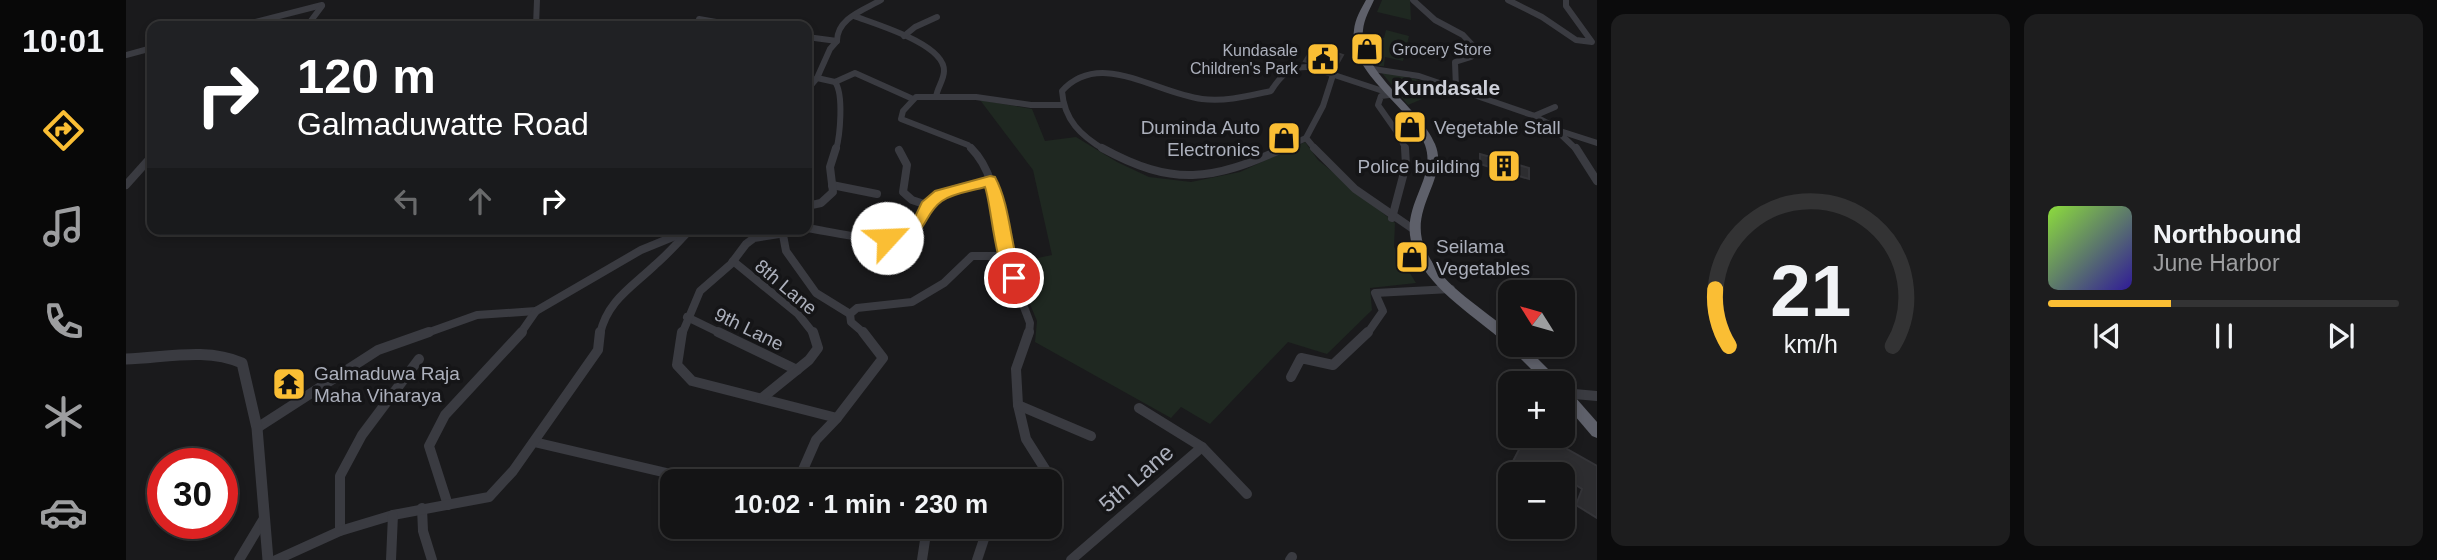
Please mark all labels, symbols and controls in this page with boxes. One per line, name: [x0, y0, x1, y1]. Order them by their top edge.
text: 10:01: [22, 23, 104, 59]
shop icon: Grocery Store: [1348, 30, 1386, 68]
public building icon: Kundasale Children's Park: [1304, 40, 1342, 78]
place label: Grocery Store: [1392, 41, 1492, 58]
place label: Kundasale Children's Park: [1190, 42, 1299, 77]
icon: right: [182, 49, 273, 140]
text: 120 m: [297, 49, 436, 103]
district label: Kundasale: [1394, 76, 1500, 99]
icon: directions: [39, 106, 88, 155]
text: Galmaduwatte Road: [297, 106, 589, 142]
shop icon: Vegetable Stall: [1391, 108, 1429, 146]
place label: Duminda Auto Electronics: [1141, 117, 1260, 160]
place label: Vegetable Stall: [1434, 117, 1561, 138]
shop icon: Duminda Auto Electronics: [1265, 119, 1303, 157]
building icon: Police building: [1485, 147, 1523, 185]
place label: Police building: [1357, 156, 1480, 177]
icon: left: [388, 182, 426, 220]
icon: ahead: [461, 182, 499, 220]
icon: right: [534, 182, 572, 220]
position arrow: [850, 201, 924, 275]
icon: music: [39, 202, 88, 251]
text: Northbound: [2153, 219, 2302, 249]
place label: Seilama Vegetables: [1436, 236, 1530, 279]
shop icon: Seilama Vegetables: [1393, 238, 1431, 276]
pin: [984, 248, 1044, 308]
text: 21: [1770, 250, 1851, 331]
text: June Harbor: [2153, 250, 2280, 276]
street label: 8th Lane: [751, 255, 821, 319]
icon: arrive: [995, 259, 1033, 297]
north arrow: [1498, 280, 1575, 357]
map controls: [1498, 280, 1575, 539]
icon: phone: [39, 297, 88, 346]
street label: 9th Lane: [711, 303, 787, 355]
icon: previous: [2088, 317, 2126, 355]
icon: pause: [2205, 317, 2243, 355]
icon: next: [2322, 317, 2360, 355]
text: km/h: [1783, 330, 1838, 358]
place label: Galmaduwa Raja Maha Viharaya: [314, 363, 460, 406]
temple icon: Galmaduwa Raja Maha Viharaya: [270, 365, 308, 403]
button: +: [1498, 371, 1575, 448]
icon: climate: [39, 392, 88, 441]
street label: 5th Lane: [1094, 439, 1178, 517]
speed limit sign: 30: [147, 448, 238, 539]
button: −: [1498, 462, 1575, 539]
icon: car: [39, 488, 88, 537]
text: 10:02 · 1 min · 230 m: [734, 489, 988, 519]

